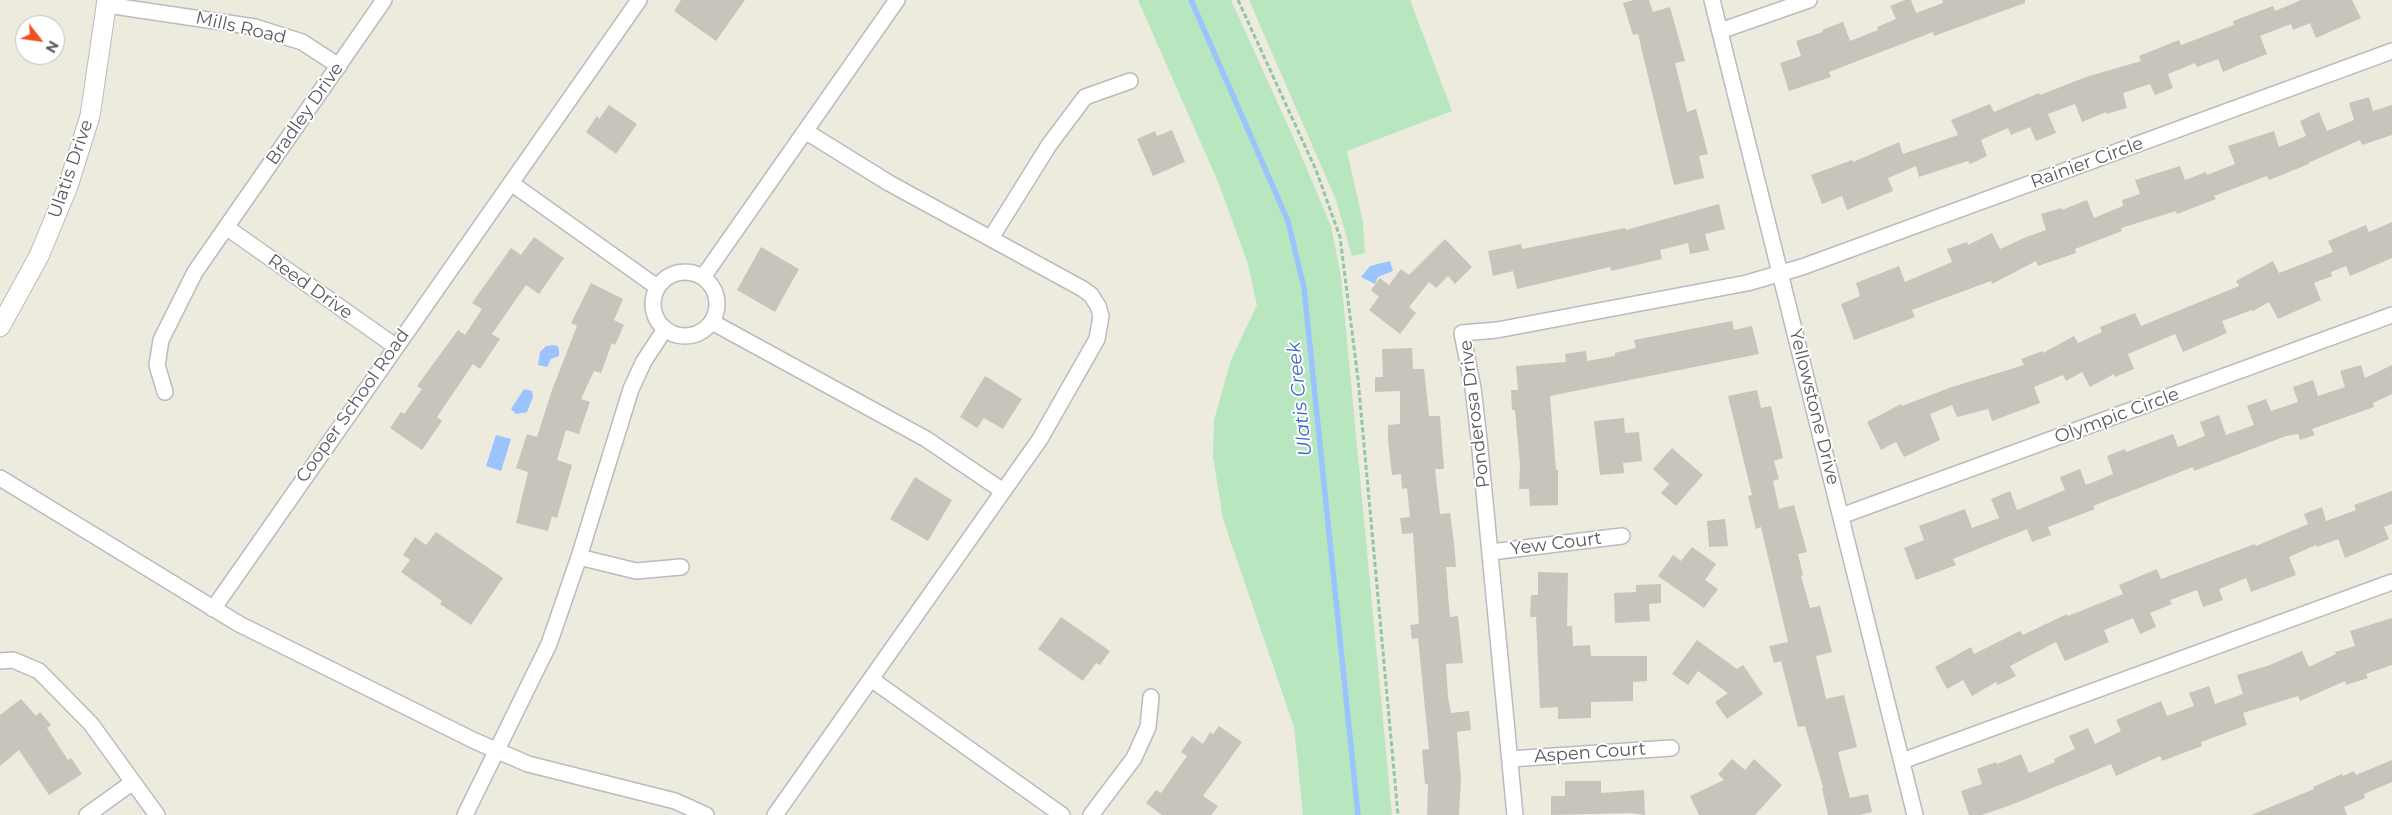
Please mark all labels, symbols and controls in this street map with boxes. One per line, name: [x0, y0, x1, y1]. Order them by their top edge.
street label: Mills Road: [194, 7, 288, 49]
north arrow: [15, 15, 65, 65]
text: N: [42, 38, 63, 56]
street label: Bradley Drive: [262, 59, 348, 169]
street label: Ulatis Drive: [44, 117, 98, 221]
street label: Rainier Circle: [2028, 133, 2146, 193]
street label: Reed Drive: [263, 250, 357, 324]
street label: Cooper School Road: [292, 325, 414, 487]
street label: Yellowstone Drive: [1784, 327, 1844, 487]
street label: Ponderosa Drive: [1455, 339, 1495, 489]
water label: Ulatis Creek: [1283, 341, 1317, 457]
street label: Olympic Circle: [2052, 383, 2182, 449]
street label: Yew Court: [1509, 528, 1603, 560]
street label: Aspen Court: [1533, 738, 1647, 768]

